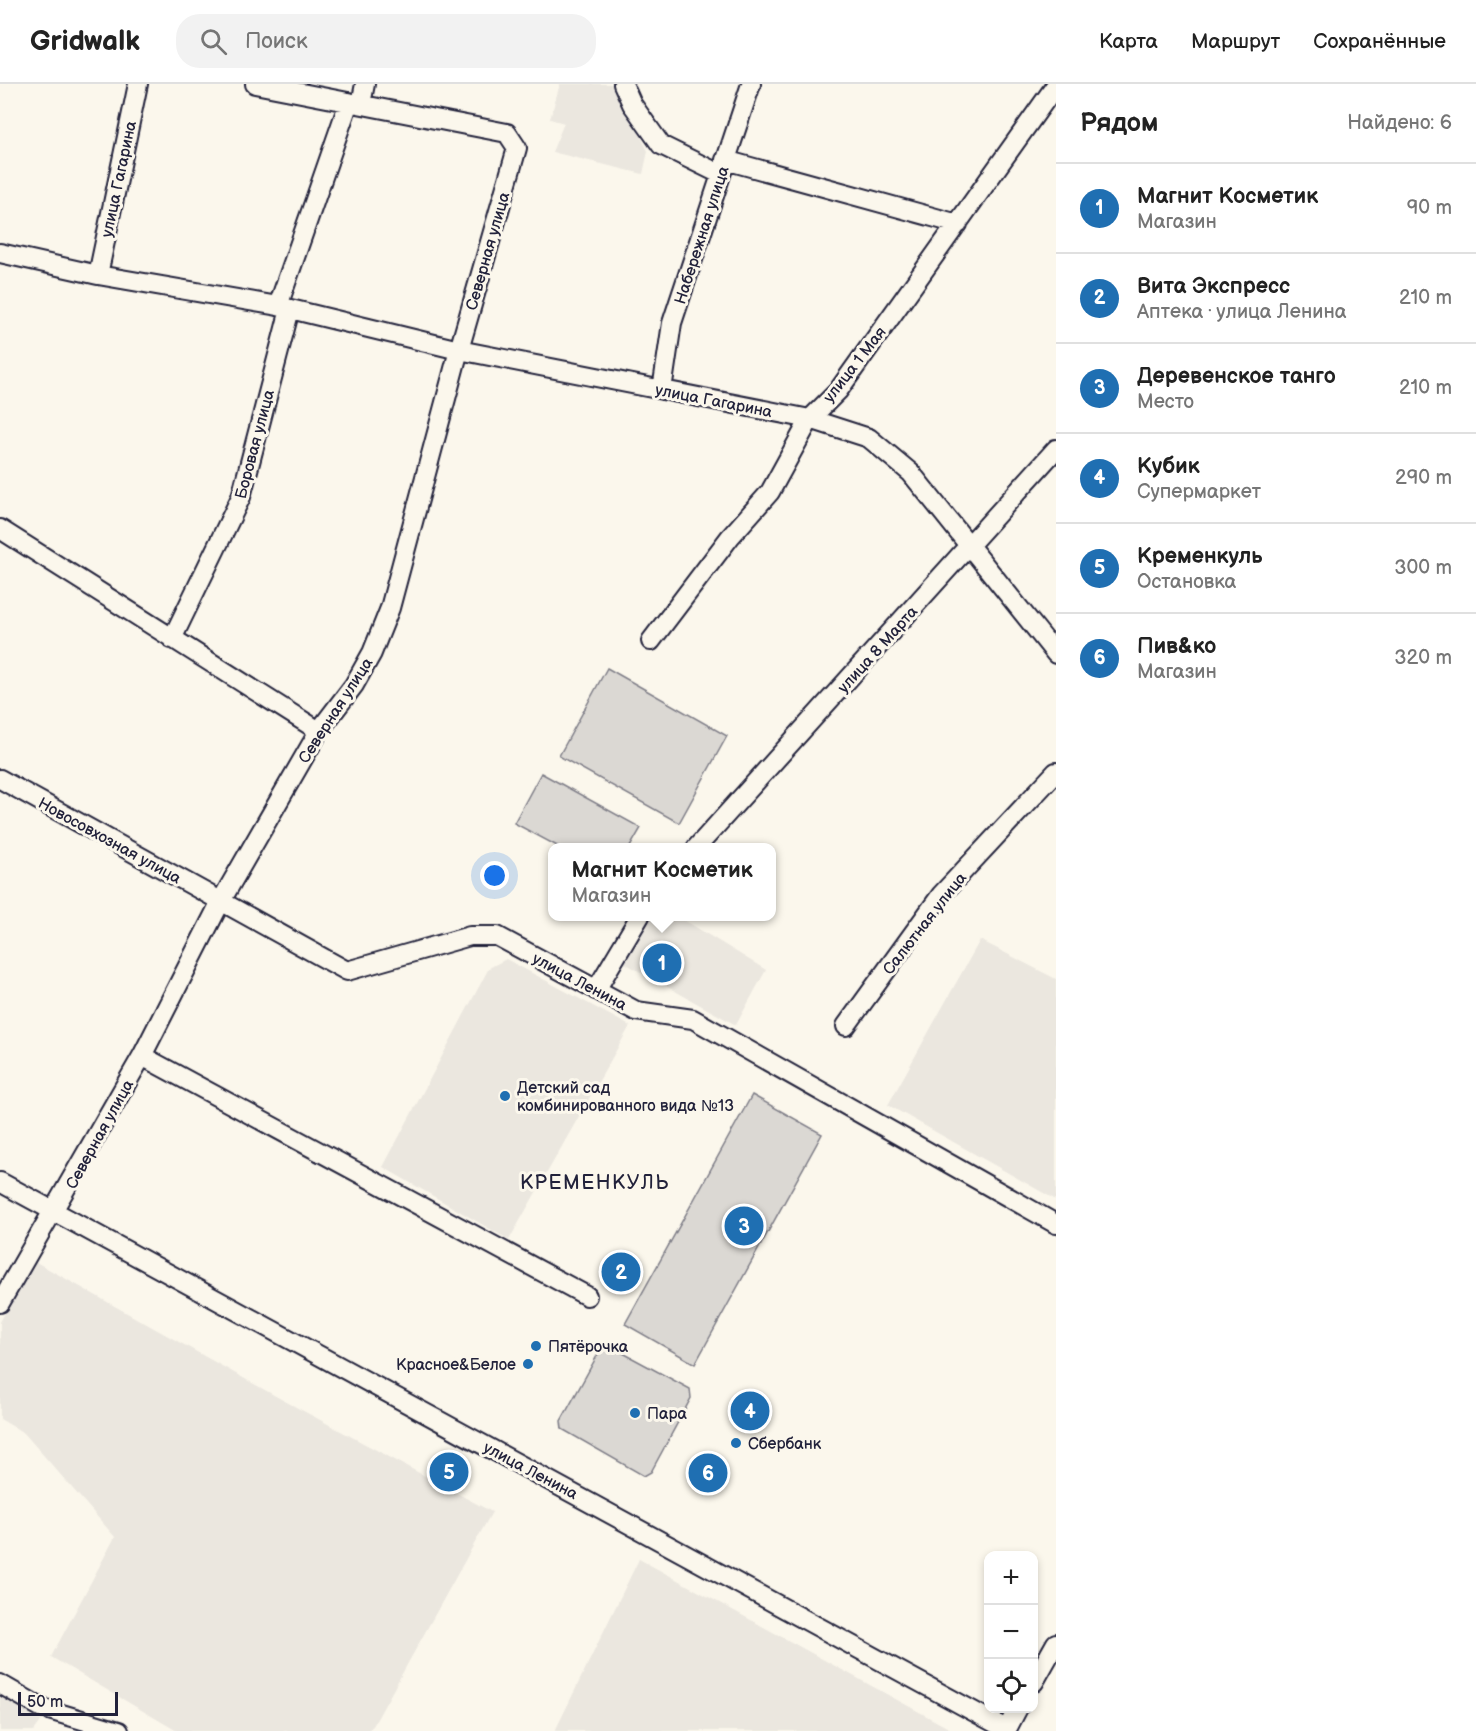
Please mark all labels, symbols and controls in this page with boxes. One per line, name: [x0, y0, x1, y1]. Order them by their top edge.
search box: [176, 14, 596, 68]
text: Gridwalk: [30, 25, 140, 58]
icon: search: [197, 25, 230, 58]
text: Поиск: [245, 28, 308, 55]
text: Карта: [1099, 29, 1158, 54]
text: Маршрут: [1191, 29, 1280, 54]
text: Сохранённые: [1313, 29, 1446, 54]
text: Рядом: [1080, 108, 1158, 139]
text: Найдено: 6: [1347, 111, 1452, 135]
street label: улица Гагарина: [98, 119, 141, 239]
street label: Набережная улица: [671, 164, 734, 307]
text: Магнит Косметик: [1137, 183, 1318, 210]
street label: Северная улица: [462, 190, 515, 313]
text: 1: [1095, 196, 1104, 220]
text: 90 m: [1407, 196, 1452, 220]
text: Магазин: [1137, 210, 1217, 234]
text: Вита Экспресс: [1137, 273, 1290, 300]
text: 2: [1094, 286, 1105, 310]
text: 210 m: [1399, 286, 1452, 310]
text: Аптека · улица Ленина: [1137, 300, 1347, 324]
street label: улица 1 Мая: [820, 323, 891, 407]
text: Деревенское танго: [1137, 363, 1336, 390]
text: 3: [1094, 376, 1105, 400]
text: 210 m: [1399, 376, 1452, 400]
street label: улица Гагарина: [654, 381, 774, 422]
street label: Боровая улица: [232, 387, 279, 501]
text: Место: [1137, 390, 1194, 414]
text: Кубик: [1137, 453, 1200, 480]
text: 4: [1094, 466, 1105, 490]
text: 290 m: [1395, 466, 1452, 490]
text: Супермаркет: [1137, 480, 1261, 504]
text: Кременкуль: [1137, 543, 1263, 570]
text: 5: [1094, 556, 1105, 580]
text: 300 m: [1394, 556, 1452, 580]
text: Остановка: [1137, 570, 1236, 594]
street label: улица 8 Марта: [834, 602, 922, 697]
text: Пив&ко: [1137, 633, 1216, 660]
text: 6: [1093, 646, 1106, 670]
text: 320 m: [1394, 646, 1452, 670]
street label: Северная улица: [295, 654, 378, 767]
text: Магазин: [1137, 660, 1217, 684]
street label: Новосовхозная улица: [34, 794, 185, 889]
popup: [548, 843, 776, 921]
text: Магнит Косметик: [571, 857, 753, 884]
your location: [480, 861, 509, 890]
street label: Салютная улица: [879, 869, 971, 979]
text: Магазин: [571, 884, 651, 908]
pin: 1: [642, 940, 682, 986]
street label: улица Ленина: [529, 949, 630, 1015]
street label: Северная улица: [62, 1076, 138, 1193]
place label: Детский сад комбинированного вида №13: [517, 1079, 734, 1116]
marker: Детский сад комбинированного вида №13: [498, 1089, 512, 1103]
district label: КРЕМЕНКУЛЬ: [520, 1171, 670, 1195]
pin: 3: [724, 1204, 764, 1248]
pin: 2: [602, 1250, 640, 1294]
place label: Пятёрочка: [548, 1338, 629, 1357]
marker: Пятёрочка: [529, 1339, 543, 1353]
place label: Красное&Белое: [396, 1356, 516, 1375]
marker: Красное&Белое: [521, 1357, 535, 1371]
pin: 4: [730, 1388, 770, 1434]
place label: Пара: [647, 1405, 687, 1424]
marker: Пара: [628, 1406, 642, 1420]
place label: Сбербанк: [748, 1435, 822, 1454]
marker: Сбербанк: [729, 1436, 743, 1450]
street label: улица Ленина: [480, 1438, 581, 1504]
pin: 5: [430, 1450, 468, 1494]
pin: 6: [688, 1450, 728, 1496]
map controls: [984, 1551, 1038, 1713]
button: +: [984, 1551, 1038, 1605]
button: −: [984, 1605, 1038, 1659]
button: locate: [984, 1659, 1038, 1713]
scale bar: [18, 1689, 118, 1716]
text: 50 m: [27, 1693, 63, 1712]

